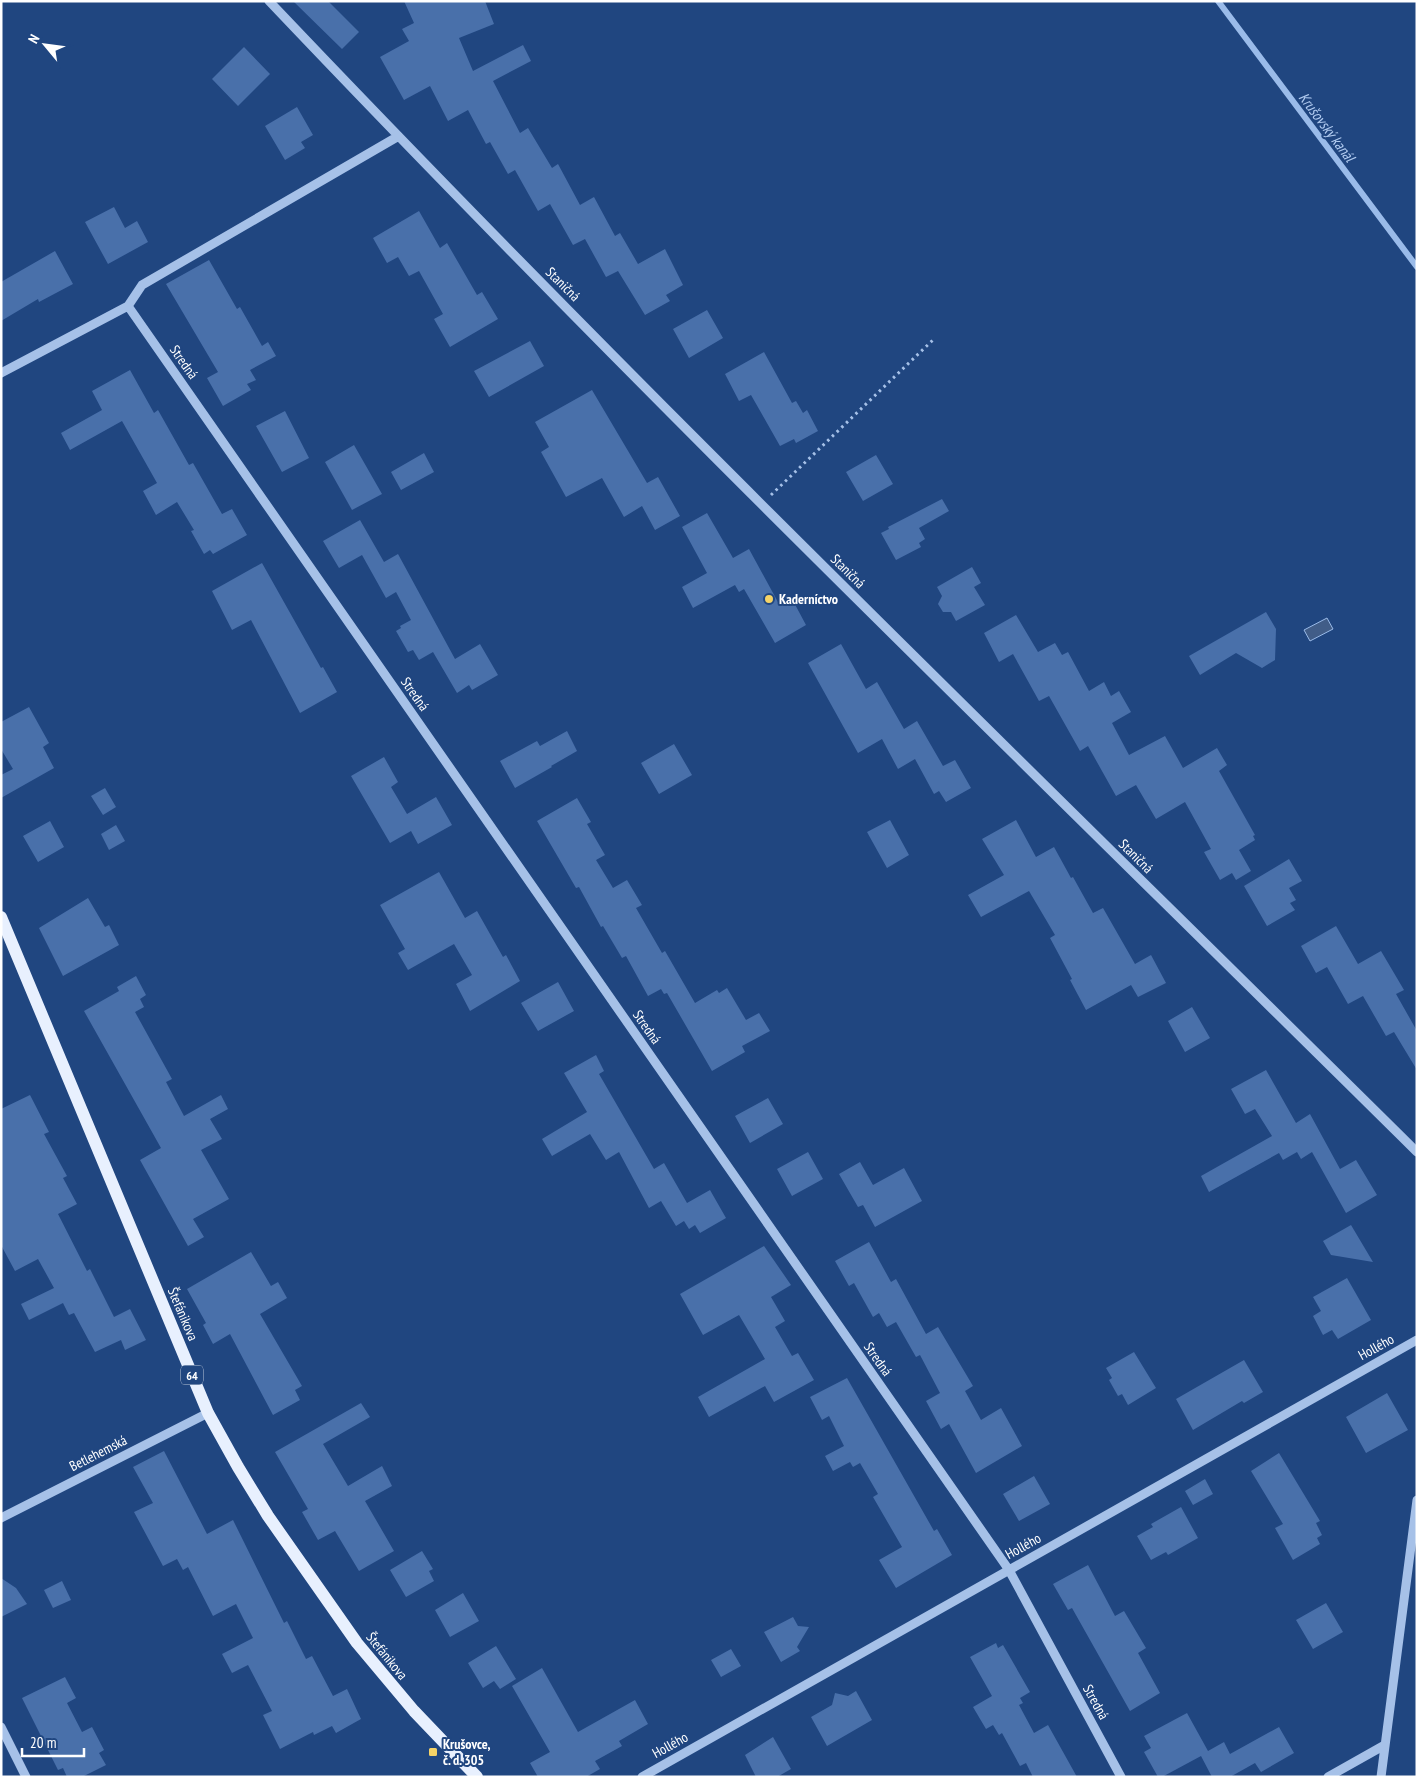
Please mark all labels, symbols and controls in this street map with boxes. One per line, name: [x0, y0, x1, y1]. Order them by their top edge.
north arrow: [20, 20, 70, 70]
text: N: [24, 31, 43, 46]
water label: Krušovský kanál: [1295, 88, 1360, 167]
street label: Staničná: [542, 263, 584, 305]
street label: Stredná: [166, 342, 202, 382]
street label: Staničná: [827, 550, 869, 592]
place label: Kaderníctvo: [779, 590, 838, 608]
marker: Kaderníctvo: [763, 593, 775, 605]
street label: Stredná: [397, 674, 433, 714]
street label: Staničná: [1115, 835, 1157, 877]
street label: Stredná: [629, 1007, 665, 1047]
street label: Štefánikova: [164, 1285, 202, 1343]
street label: Hollého: [1355, 1330, 1397, 1364]
street label: Stredná: [860, 1339, 896, 1379]
road number: 64: [181, 1366, 203, 1384]
street label: Betlehemská: [66, 1431, 130, 1475]
street label: Hollého: [1002, 1529, 1044, 1563]
street label: Štefánikova: [362, 1629, 412, 1683]
street label: Stredná: [1079, 1681, 1113, 1723]
scale bar: [22, 1726, 85, 1758]
street label: Hollého: [649, 1728, 691, 1762]
text: 20 m: [30, 1733, 56, 1752]
place label: Krušovce, č. d. 305: [443, 1735, 491, 1769]
marker: Krušovce, č. d. 305: [427, 1746, 439, 1758]

